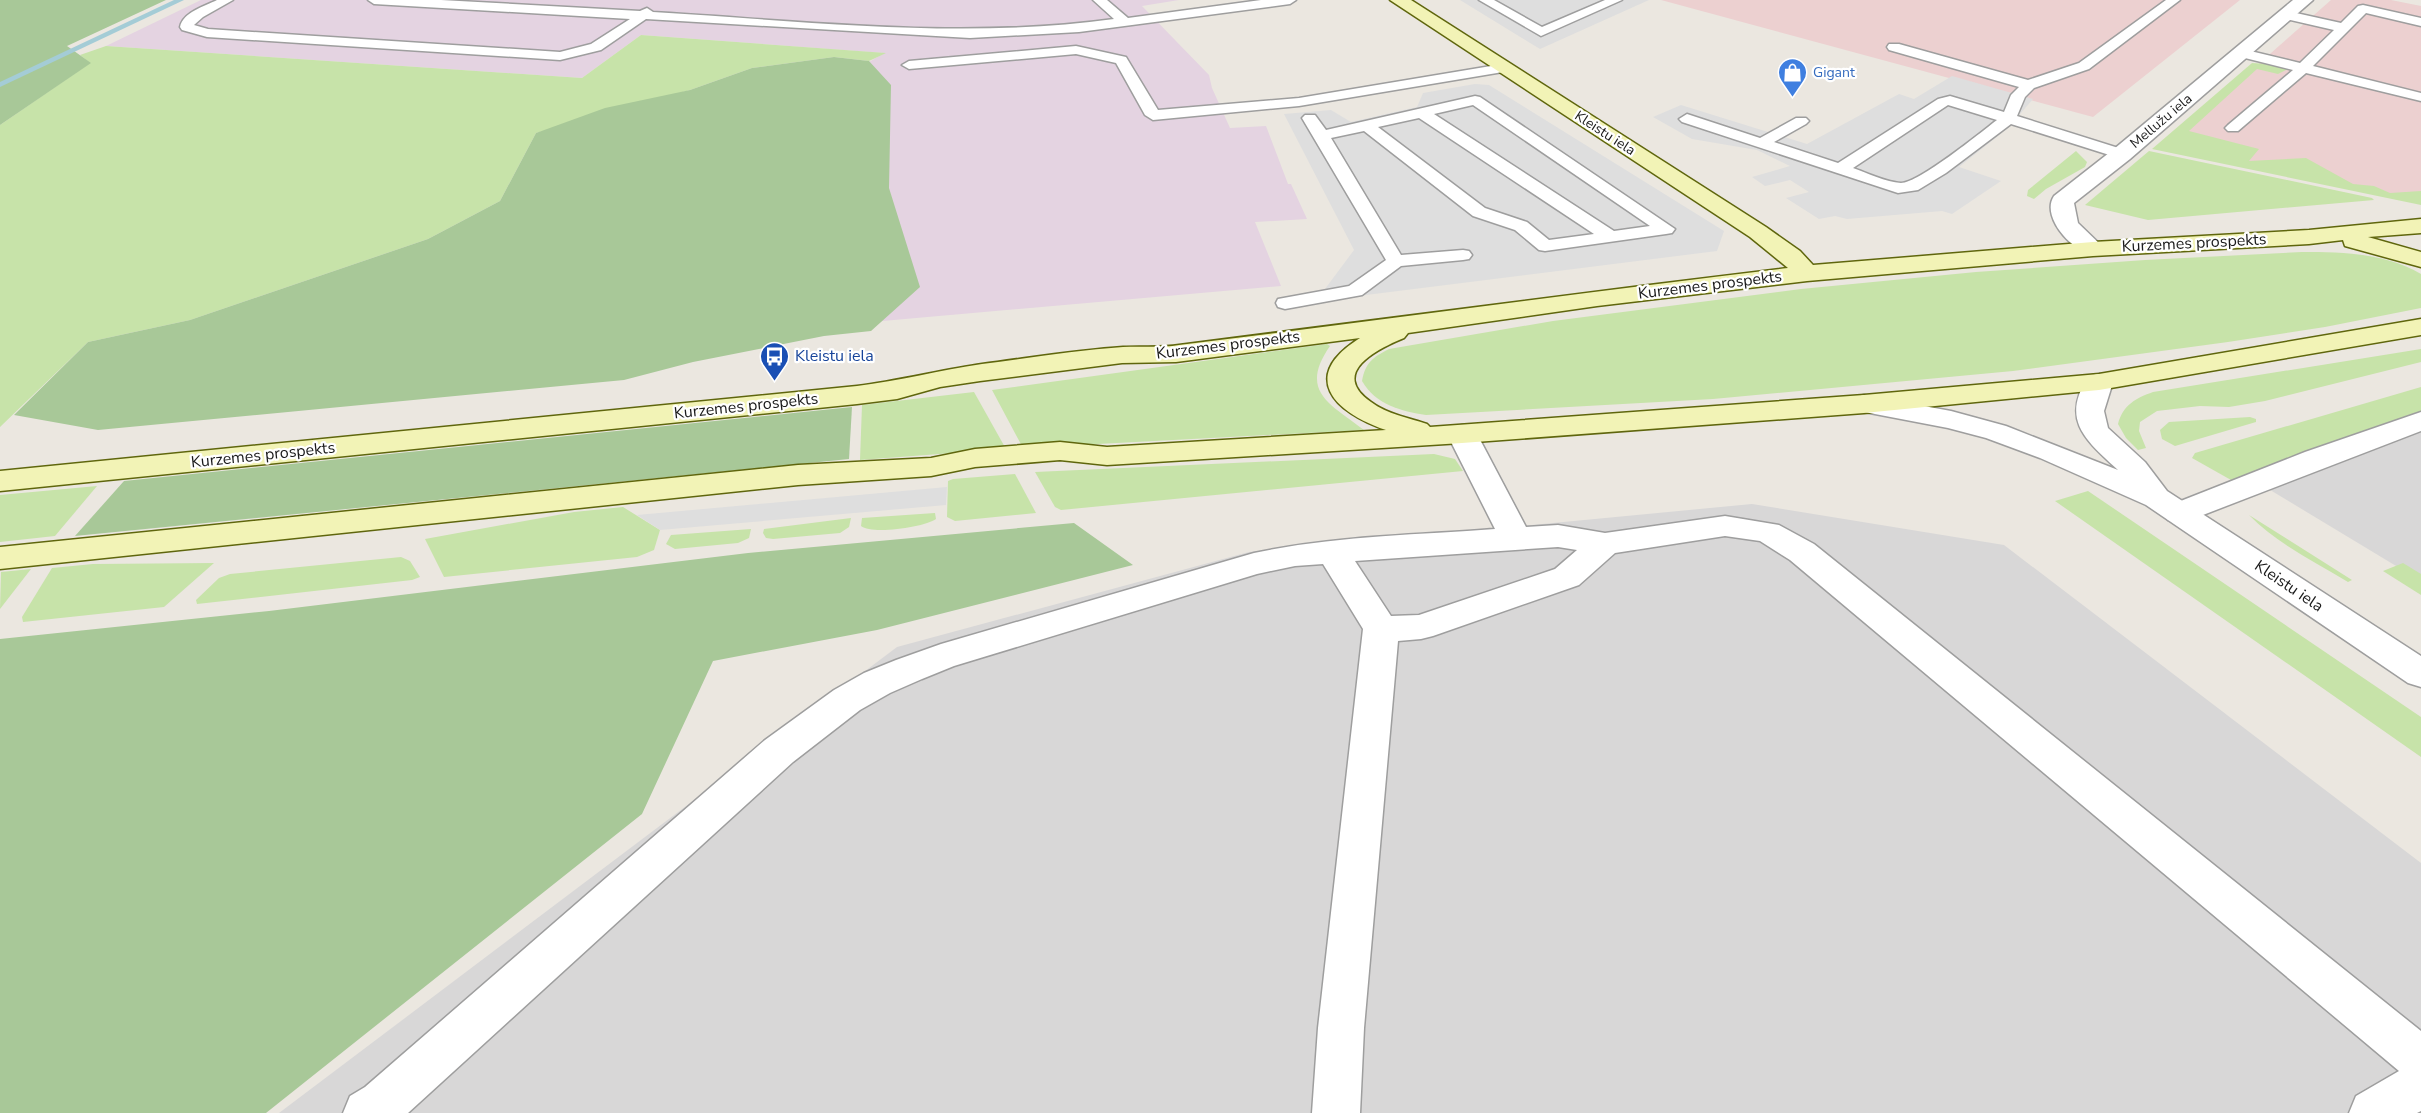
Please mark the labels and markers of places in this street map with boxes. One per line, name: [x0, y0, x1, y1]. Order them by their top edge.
shop icon: Gigant: [1776, 56, 1808, 98]
place label: Gigant: [1813, 63, 1855, 82]
bus stop icon: Kleistu iela: [758, 340, 790, 382]
place label: Kleistu iela: [795, 345, 874, 367]

